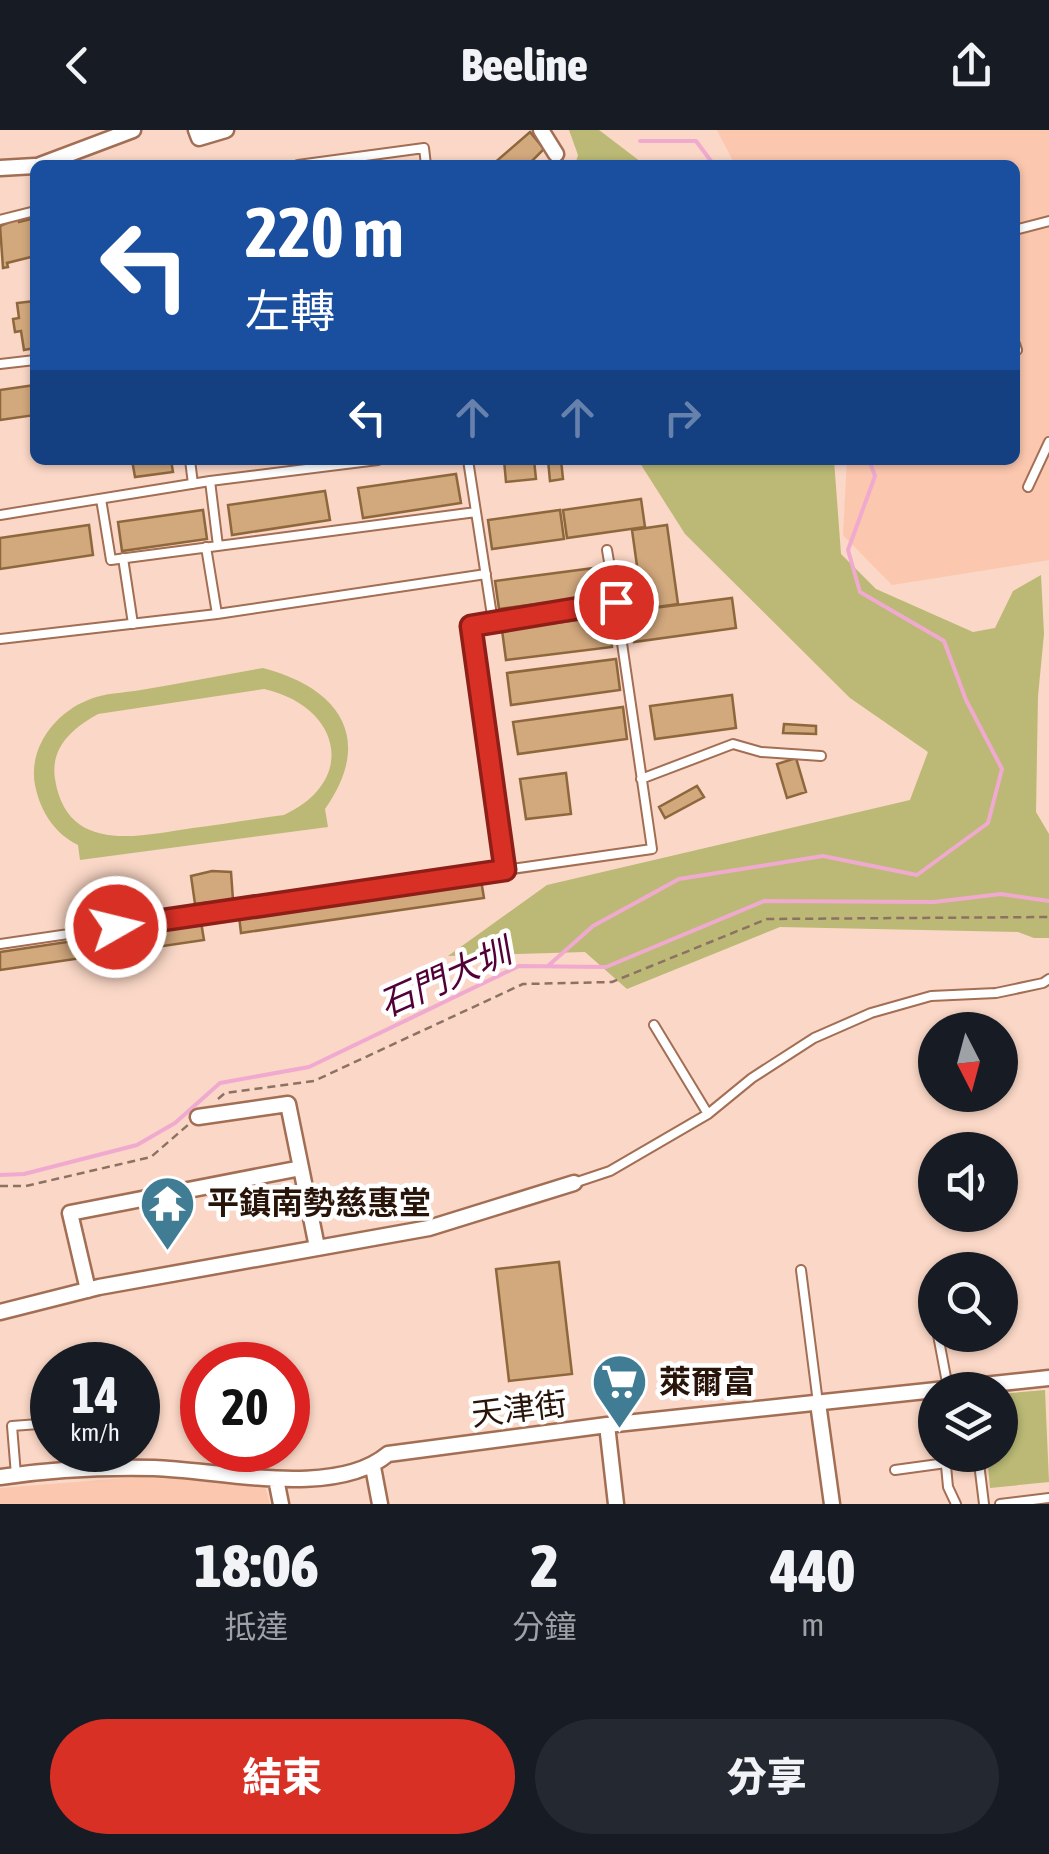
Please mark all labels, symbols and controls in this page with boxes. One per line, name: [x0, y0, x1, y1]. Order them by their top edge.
icon: back: [50, 38, 105, 93]
icon: share: [944, 38, 999, 93]
text: Beeline: [461, 39, 588, 91]
text: 220 m: [245, 192, 404, 272]
icon: left: [80, 200, 210, 330]
text: 左轉: [245, 285, 335, 337]
icon: left: [340, 390, 395, 445]
icon: ahead: [445, 390, 500, 445]
icon: ahead: [550, 390, 605, 445]
icon: right: [655, 390, 710, 445]
pin: [574, 560, 659, 645]
icon: arrive: [589, 575, 644, 630]
position arrow: [64, 875, 168, 979]
water label: 石門大圳: [373, 928, 521, 1024]
north arrow: [918, 1012, 1018, 1112]
map controls: [918, 1012, 1018, 1472]
button: sound: [918, 1132, 1018, 1232]
temple icon: 平鎮南勢慈惠堂: [138, 1173, 198, 1252]
place label: 平鎮南勢慈惠堂: [207, 1184, 431, 1221]
button: search: [918, 1252, 1018, 1352]
speed limit sign: 20: [180, 1342, 310, 1472]
supermarket icon: 萊爾富: [590, 1352, 650, 1431]
place label: 萊爾富: [659, 1363, 755, 1400]
text: 14: [71, 1366, 118, 1424]
button: layers: [918, 1372, 1018, 1472]
street label: 天津街: [469, 1384, 569, 1433]
text: km/h: [70, 1418, 120, 1446]
text: 18:06: [194, 1531, 319, 1600]
text: 2: [530, 1531, 559, 1600]
text: 440: [770, 1536, 855, 1605]
text: m: [801, 1606, 824, 1643]
text: 抵達: [224, 1608, 288, 1645]
text: 分鐘: [513, 1608, 577, 1645]
button: 結束: [50, 1719, 515, 1834]
button: 分享: [535, 1719, 999, 1834]

